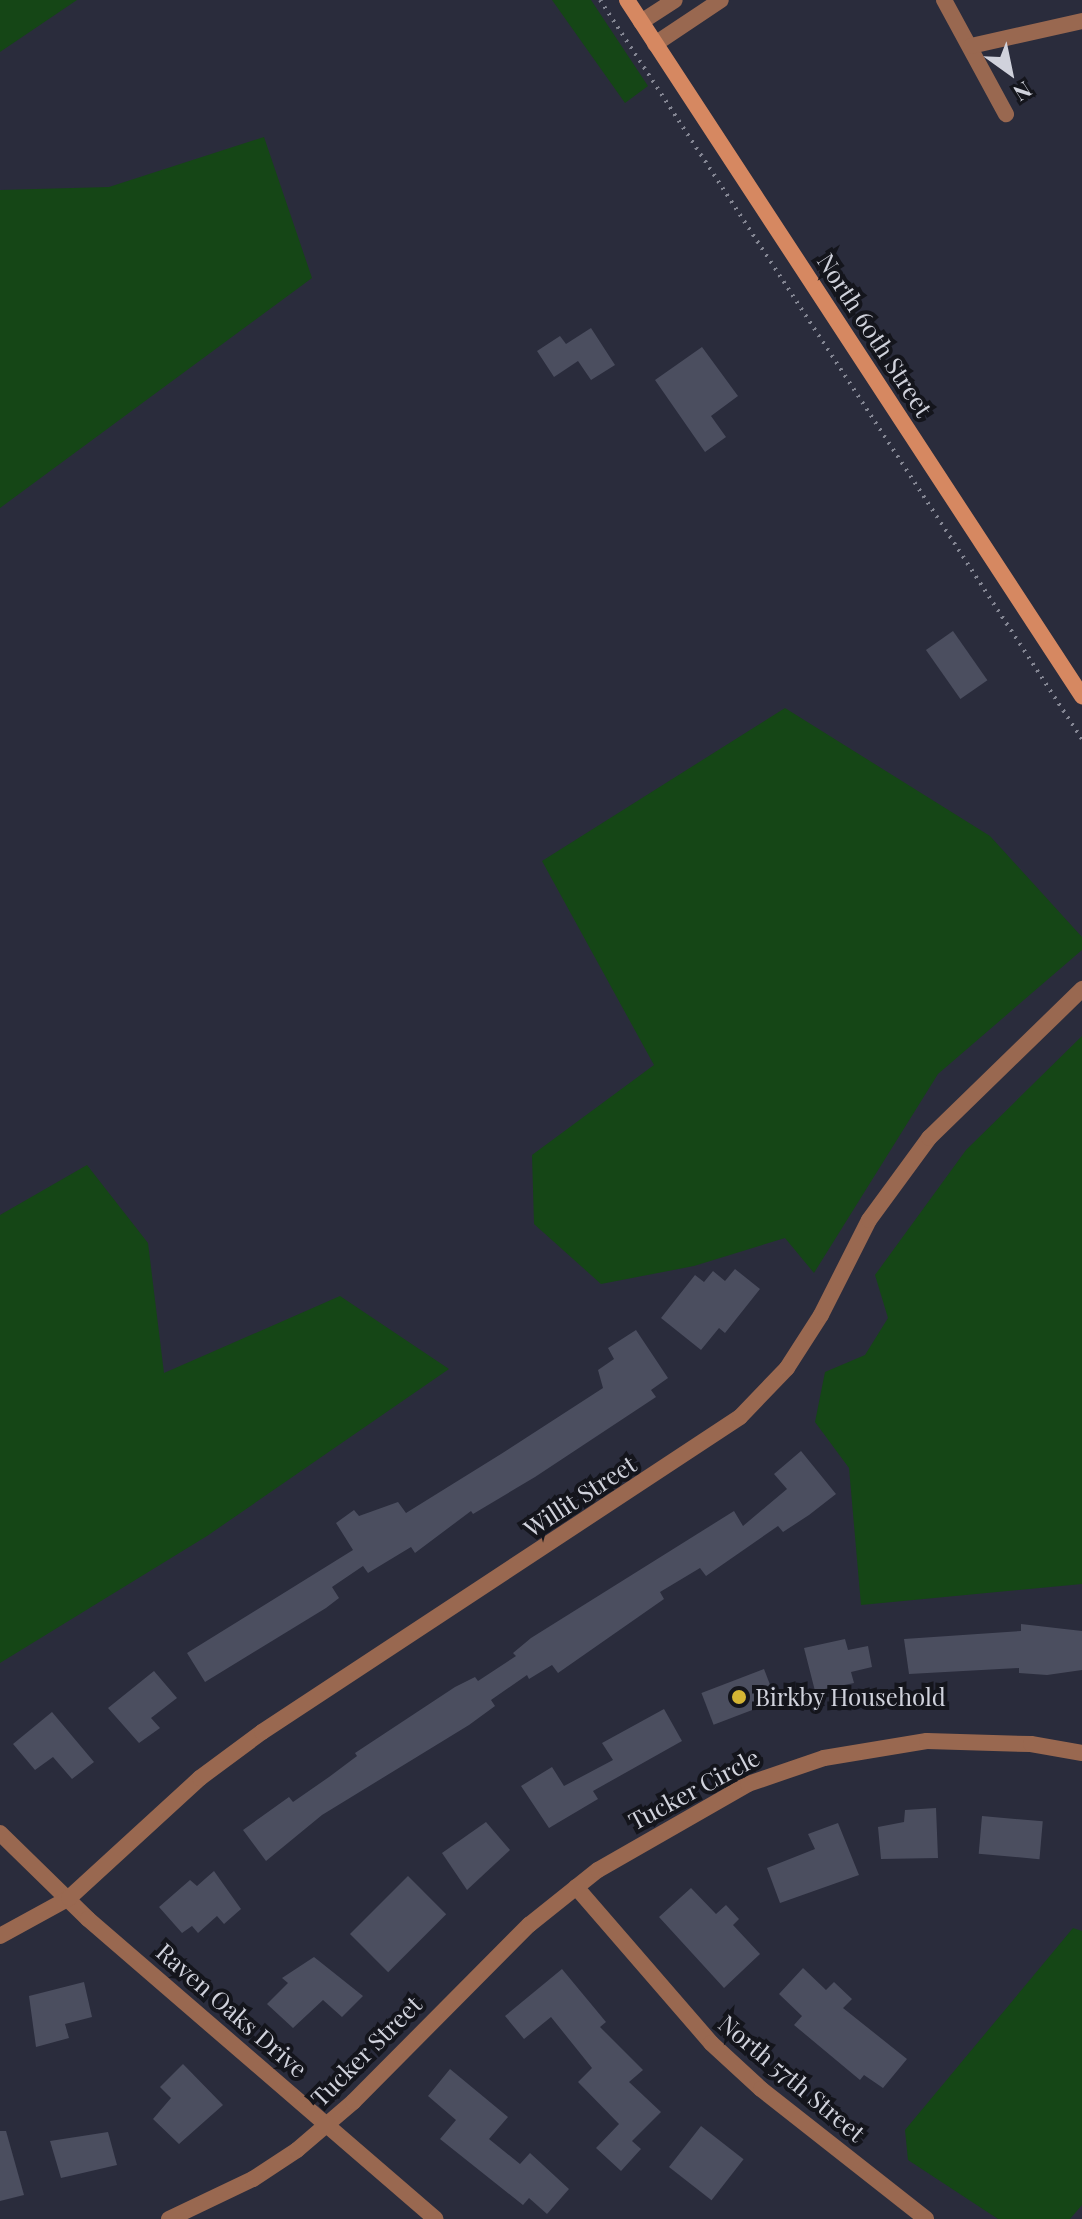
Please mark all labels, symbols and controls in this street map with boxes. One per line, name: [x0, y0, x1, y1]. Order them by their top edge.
north arrow: [970, 32, 1050, 112]
text: N: [1008, 75, 1038, 109]
street label: North 60th Street: [812, 248, 938, 422]
street label: Willit Street: [519, 1449, 641, 1543]
place label: Birkby Household: [755, 1683, 946, 1711]
marker: Birkby Household: [730, 1688, 748, 1706]
street label: Tucker Circle: [624, 1742, 764, 1836]
street label: Raven Oaks Drive: [151, 1937, 313, 2083]
street label: Tucker Street: [305, 1990, 427, 2112]
street label: North 57th Street: [713, 2009, 871, 2147]

